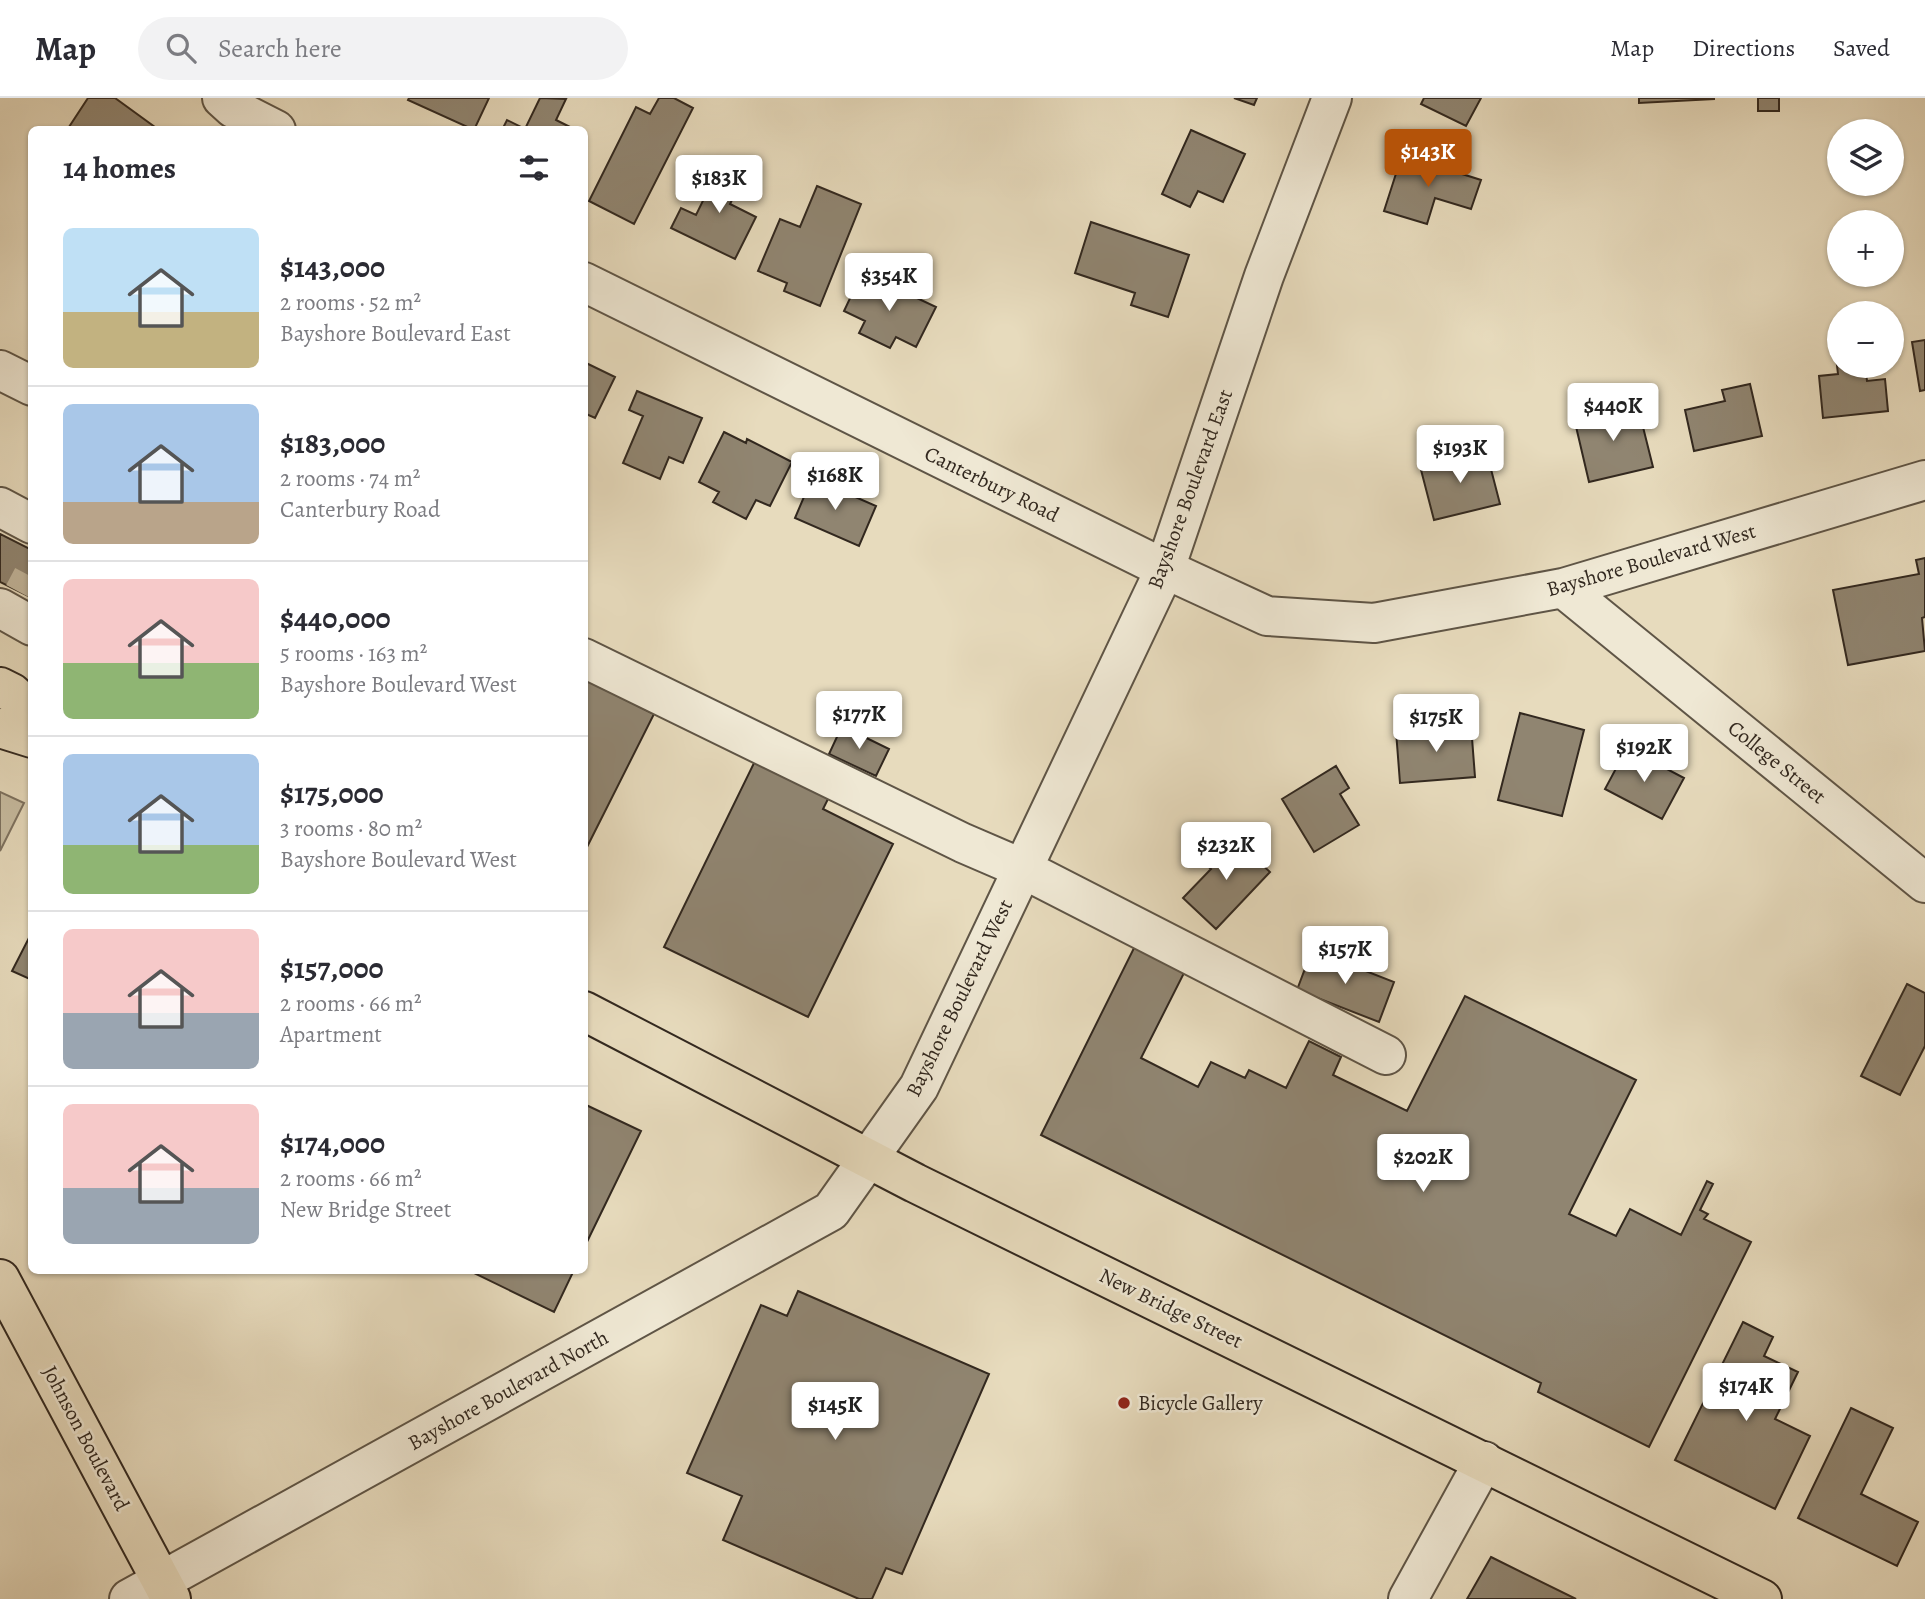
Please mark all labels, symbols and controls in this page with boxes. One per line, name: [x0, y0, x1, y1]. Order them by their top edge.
search box: [138, 17, 628, 80]
text: Map: [35, 26, 96, 71]
icon: search: [162, 29, 200, 67]
text: Search here: [218, 31, 342, 66]
text: Map: [1610, 32, 1654, 64]
text: Directions: [1692, 32, 1795, 64]
text: Saved: [1833, 32, 1890, 64]
map controls: [1827, 119, 1904, 378]
button: layers: [1827, 119, 1904, 196]
pin: $143K: [1379, 130, 1477, 189]
text: $143K: [1401, 136, 1455, 167]
text: 14 homes: [63, 148, 176, 188]
icon: filters: [515, 149, 553, 187]
pin: $183K: [670, 156, 768, 215]
text: $183K: [692, 162, 747, 193]
button: +: [1827, 210, 1904, 287]
text: $143,000: [280, 247, 385, 287]
pin: $354K: [840, 254, 938, 313]
icon: home: [119, 256, 203, 340]
text: $354K: [861, 260, 917, 291]
text: 2 rooms · 52 m²: [280, 287, 421, 318]
button: −: [1827, 301, 1904, 378]
text: Bayshore Boulevard East: [280, 318, 511, 349]
pin: $440K: [1564, 384, 1662, 443]
street label: Bayshore Boulevard East: [1141, 385, 1239, 593]
text: $440K: [1583, 390, 1643, 421]
text: $183,000: [280, 423, 385, 463]
pin: $193K: [1411, 426, 1509, 485]
icon: home: [119, 432, 203, 516]
text: $193K: [1433, 432, 1487, 463]
street label: Canterbury Road: [920, 439, 1065, 529]
pin: $168K: [786, 452, 884, 512]
text: $168K: [807, 459, 863, 490]
text: 2 rooms · 74 m²: [280, 463, 420, 494]
text: Canterbury Road: [280, 494, 440, 525]
street label: Bayshore Boulevard West: [1543, 517, 1759, 603]
text: $440,000: [280, 598, 391, 638]
icon: home: [119, 607, 203, 691]
text: 5 rooms · 163 m²: [280, 638, 427, 669]
text: Bayshore Boulevard West: [280, 669, 517, 700]
pin: $177K: [810, 692, 908, 751]
pin: $175K: [1387, 694, 1485, 754]
text: $177K: [832, 698, 886, 729]
text: $175K: [1409, 701, 1463, 732]
street label: College Street: [1722, 714, 1832, 810]
pin: $192K: [1595, 724, 1693, 784]
text: $192K: [1616, 731, 1672, 762]
text: $175,000: [280, 773, 384, 813]
icon: home: [119, 782, 203, 866]
text: 3 rooms · 80 m²: [280, 813, 422, 844]
pin: $232K: [1177, 822, 1275, 882]
text: $232K: [1197, 829, 1255, 860]
text: Bayshore Boulevard West: [280, 844, 517, 875]
street label: Bayshore Boulevard West: [899, 895, 1019, 1101]
pin: $157K: [1296, 926, 1394, 986]
text: $157K: [1318, 933, 1372, 964]
text: $157,000: [280, 948, 384, 988]
icon: home: [119, 957, 203, 1041]
text: 2 rooms · 66 m²: [280, 988, 422, 1019]
text: Apartment: [280, 1019, 382, 1050]
text: $174,000: [280, 1123, 385, 1163]
icon: home: [119, 1132, 203, 1216]
pin: $202K: [1374, 1134, 1472, 1194]
text: $202K: [1393, 1141, 1453, 1172]
text: 2 rooms · 66 m²: [280, 1163, 422, 1194]
text: New Bridge Street: [280, 1194, 451, 1225]
street label: New Bridge Street: [1095, 1261, 1247, 1355]
street label: Bayshore Boulevard North: [403, 1323, 613, 1457]
street label: Johnson Boulevard: [36, 1361, 136, 1516]
pin: $174K: [1697, 1364, 1795, 1423]
text: $174K: [1719, 1370, 1773, 1401]
pin: $145K: [786, 1382, 884, 1442]
text: $145K: [808, 1389, 862, 1420]
place label: Bicycle Gallery: [1138, 1389, 1263, 1417]
marker: Bicycle Gallery: [1116, 1395, 1132, 1411]

